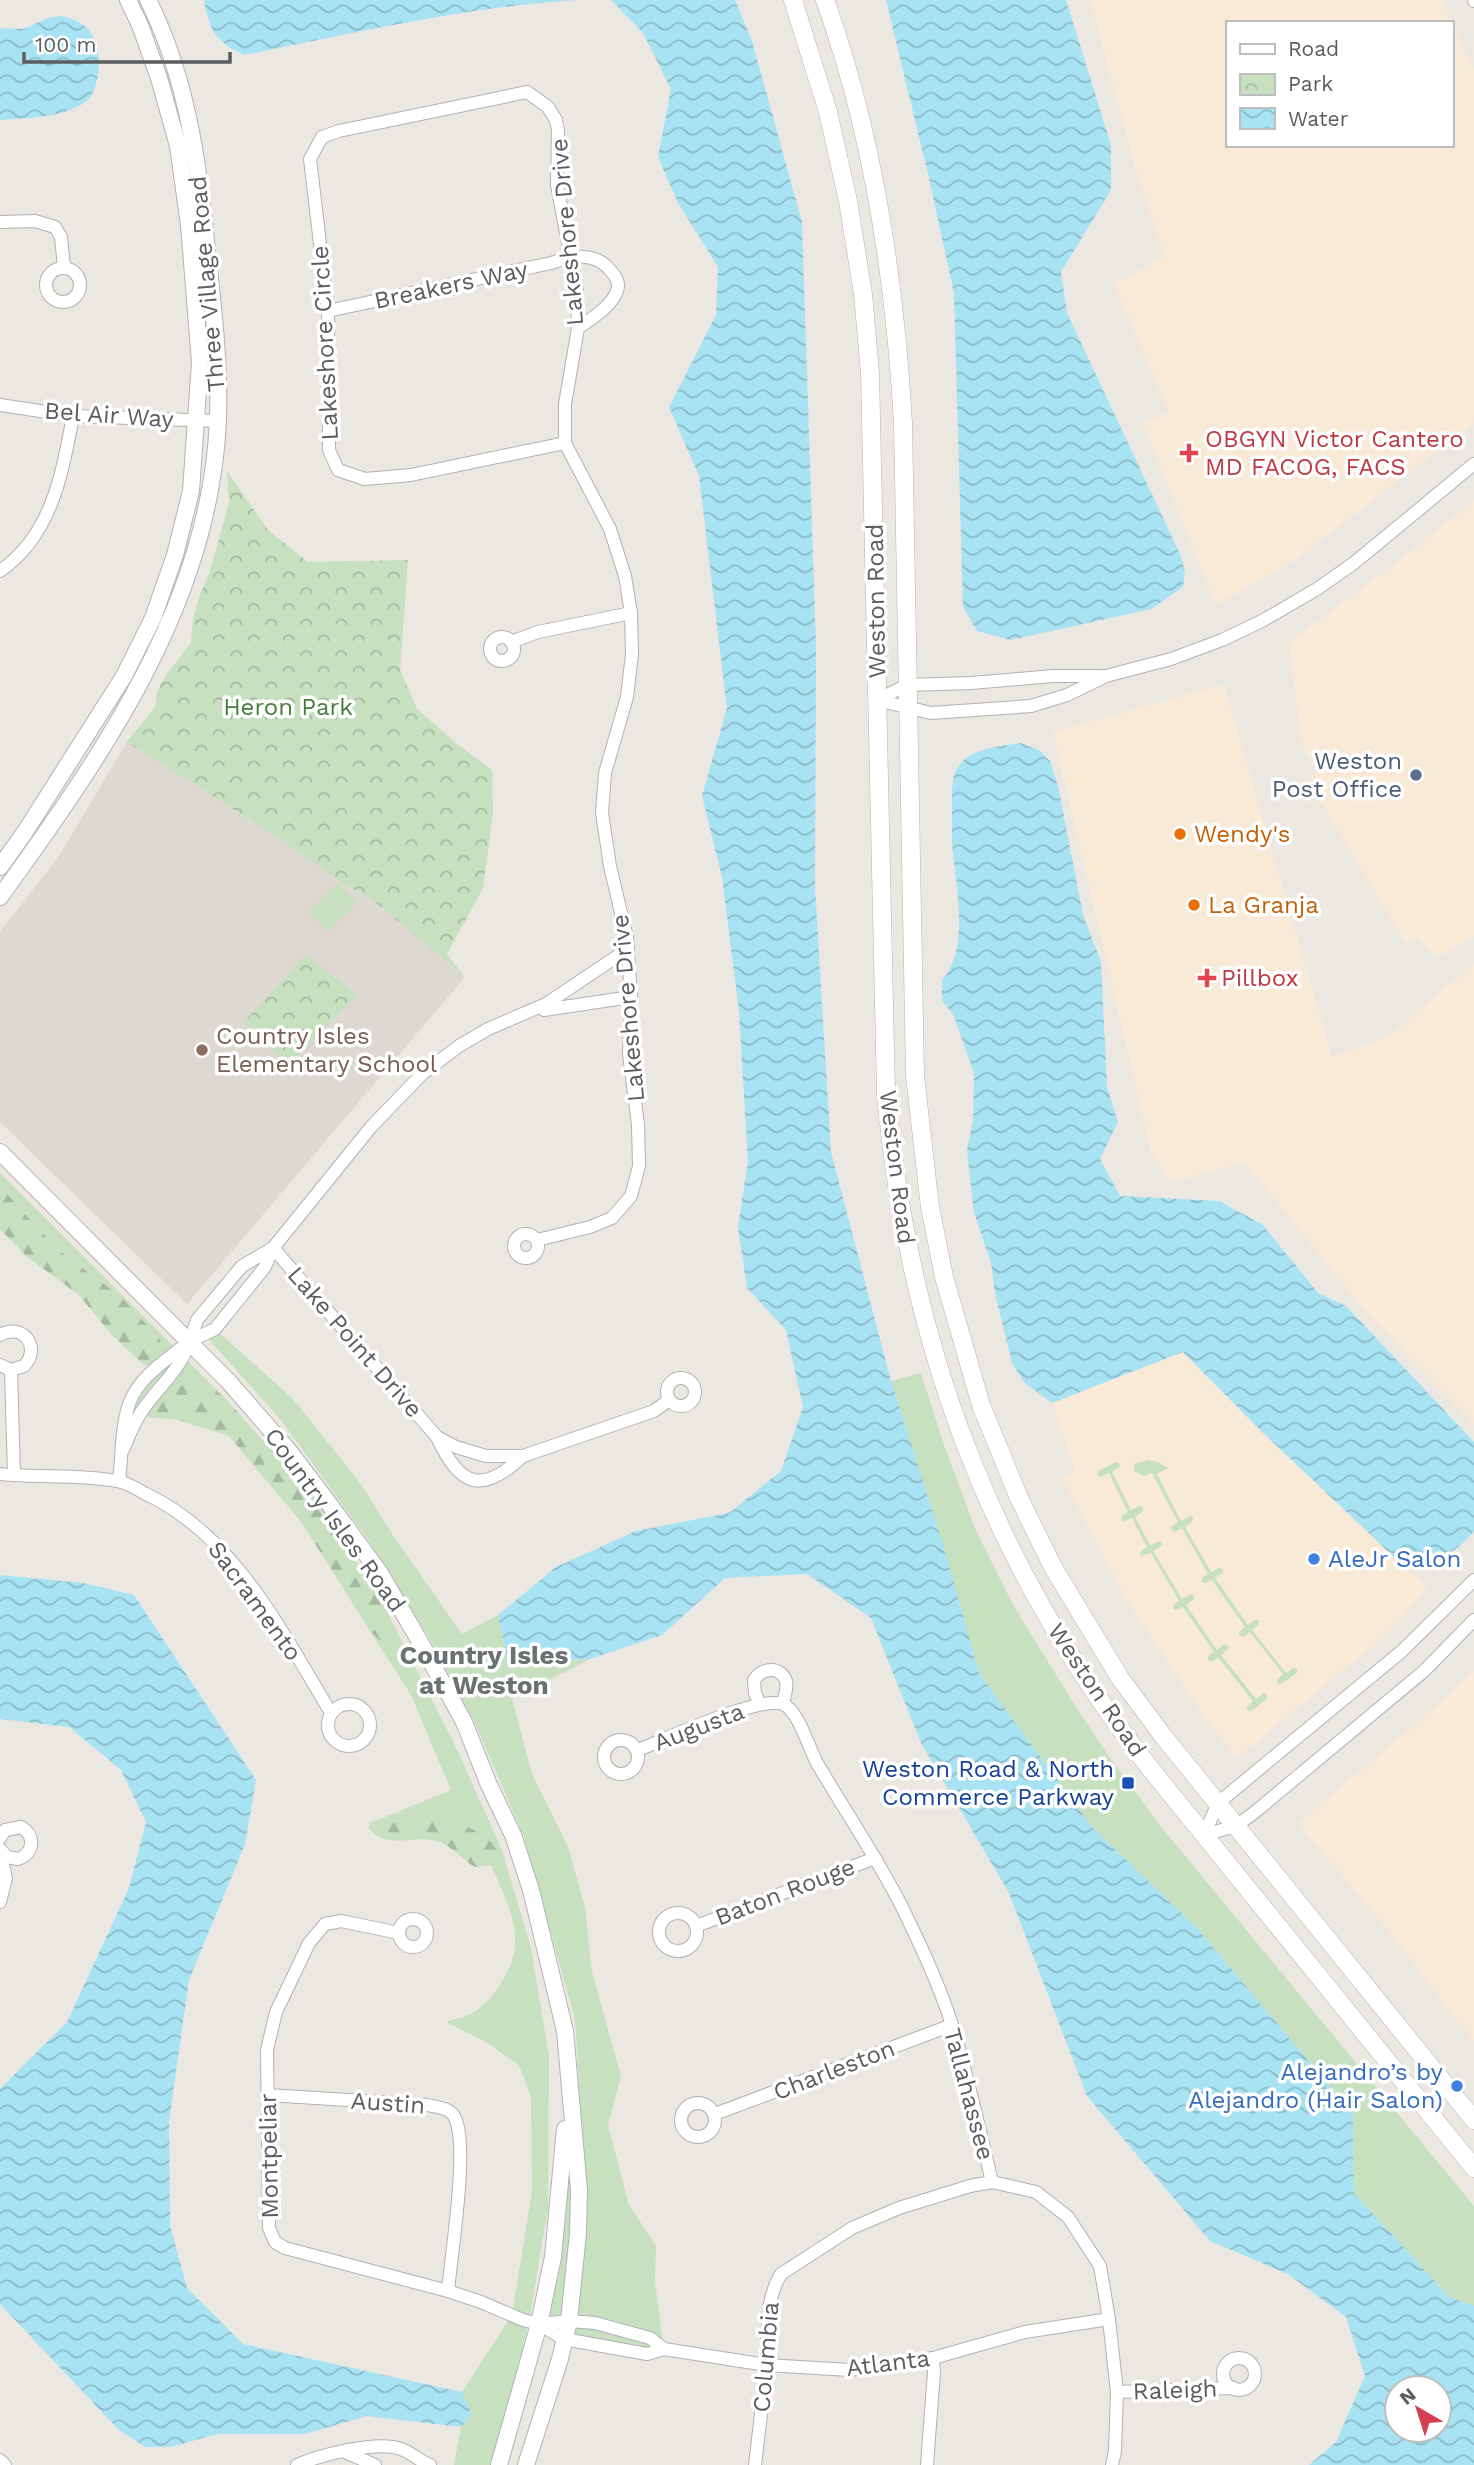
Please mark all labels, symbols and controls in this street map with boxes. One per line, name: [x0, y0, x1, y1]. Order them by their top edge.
scale bar: [24, 21, 231, 65]
legend: [1226, 21, 1453, 147]
text: 100 m: [35, 32, 97, 57]
text: Road: [1288, 36, 1339, 61]
text: Park: [1288, 71, 1333, 96]
text: Water: [1288, 106, 1349, 131]
street label: Lakeshore Drive: [545, 137, 589, 327]
street label: Three Village Road: [184, 175, 230, 393]
street label: Lakeshore Circle: [306, 245, 344, 441]
street label: Breakers Way: [372, 255, 531, 315]
street label: Bel Air Way: [43, 397, 175, 434]
place label: OBGYN Victor Cantero MD FACOG, FACS: [1205, 425, 1464, 481]
marker: OBGYN Victor Cantero MD FACOG, FACS: [1179, 443, 1199, 463]
street label: Weston Road: [861, 523, 891, 679]
park label: Heron Park: [223, 693, 353, 721]
place label: Weston Post Office: [1272, 747, 1402, 803]
marker: Weston Post Office: [1408, 767, 1424, 783]
place label: Wendy's: [1194, 820, 1290, 848]
marker: Wendy's: [1172, 826, 1188, 842]
place label: La Granja: [1208, 891, 1319, 919]
marker: La Granja: [1186, 897, 1202, 913]
street label: Lakeshore Drive: [606, 913, 650, 1103]
place label: Pillbox: [1221, 964, 1298, 992]
marker: Pillbox: [1199, 970, 1215, 986]
place label: Country Isles Elementary School: [216, 1022, 438, 1078]
marker: Country Isles Elementary School: [194, 1042, 210, 1058]
street label: Weston Road: [874, 1088, 920, 1246]
street label: Lake Point Drive: [282, 1261, 428, 1423]
street label: Country Isles Road: [259, 1423, 411, 1617]
street label: Sacramento: [202, 1536, 308, 1666]
place label: AleJr Salon: [1328, 1545, 1461, 1573]
marker: AleJr Salon: [1306, 1551, 1322, 1567]
street label: Weston Road: [1042, 1618, 1152, 1762]
district label: Country Isles at Weston: [400, 1640, 569, 1700]
street label: Augusta: [650, 1697, 748, 1757]
place label: Weston Road & North Commerce Parkway: [862, 1755, 1115, 1811]
marker: Weston Road & North Commerce Parkway: [1120, 1775, 1136, 1791]
street label: Baton Rouge: [711, 1852, 859, 1932]
street label: Tallahassee: [938, 2025, 1000, 2163]
street label: Charleston: [769, 2034, 899, 2106]
place label: Alejandro’s by Alejandro (Hair Salon): [1188, 2058, 1444, 2114]
marker: Alejandro’s by Alejandro (Hair Salon): [1449, 2078, 1465, 2094]
street label: Austin: [350, 2086, 426, 2120]
street label: Montpeliar: [254, 2093, 284, 2219]
street label: Columbia: [747, 2301, 785, 2413]
street label: Atlanta: [844, 2344, 932, 2382]
north arrow: [1383, 2374, 1453, 2444]
street label: Raleigh: [1132, 2375, 1218, 2405]
text: N: [1395, 2383, 1420, 2410]

